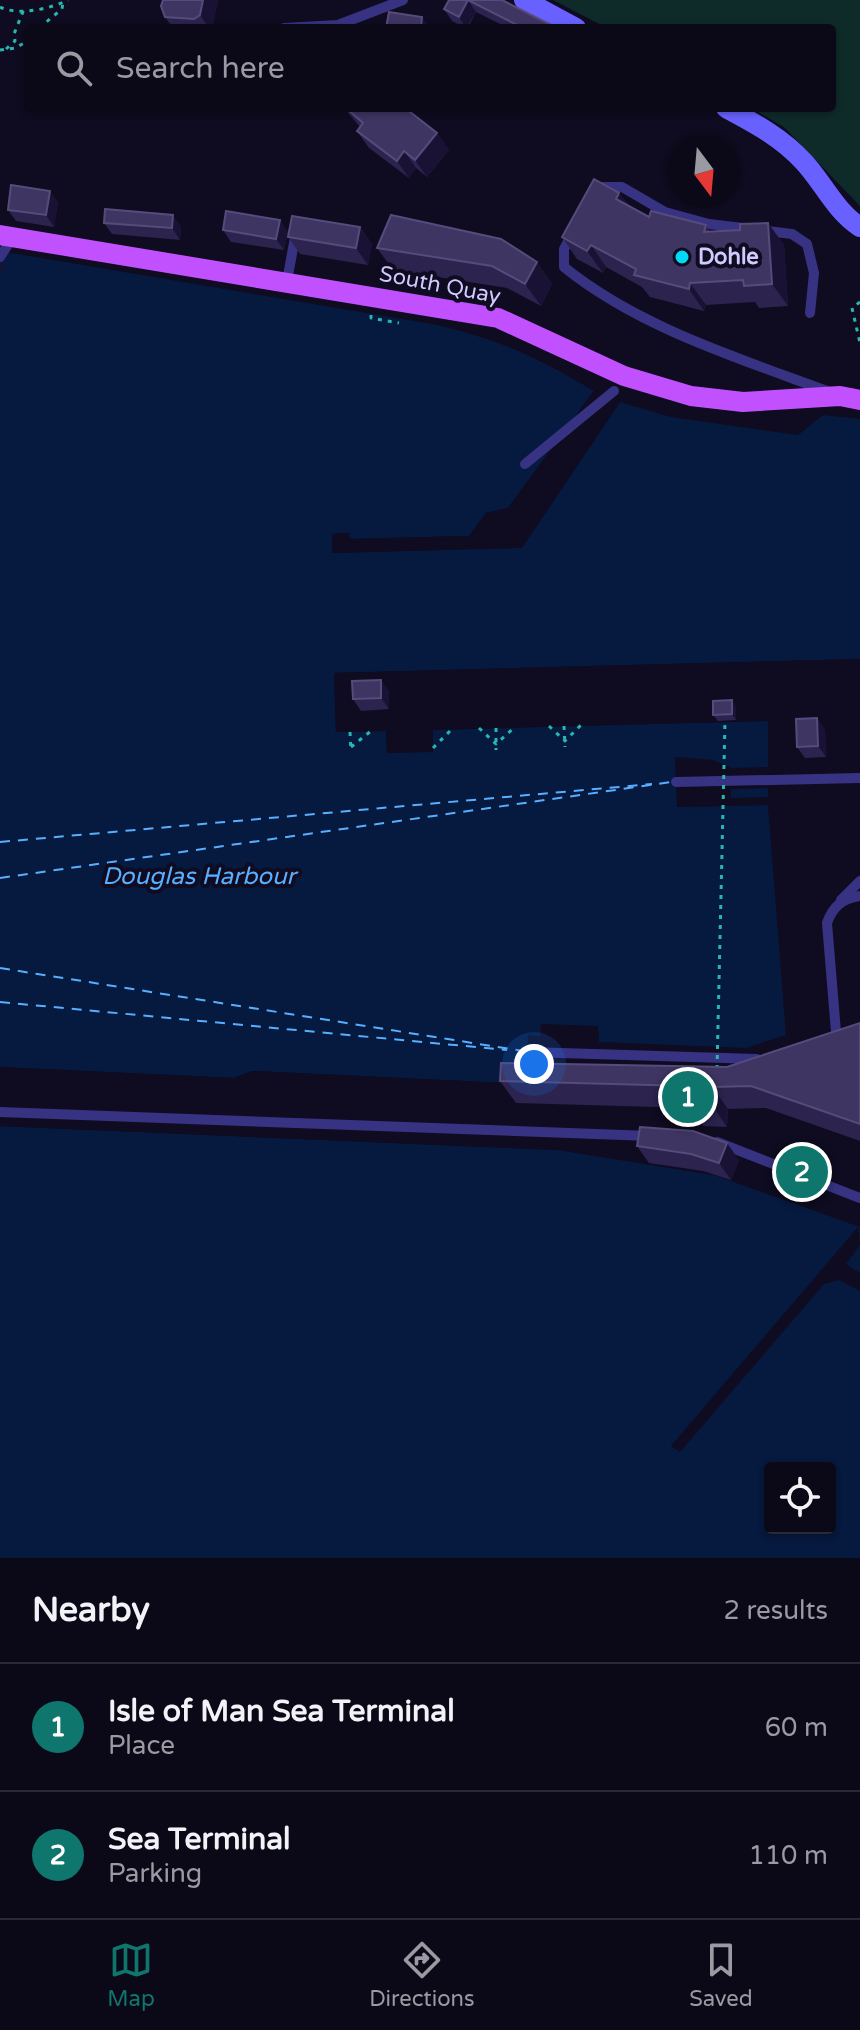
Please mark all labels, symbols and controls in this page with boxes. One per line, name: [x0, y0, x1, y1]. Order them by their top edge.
search box: [24, 24, 836, 112]
icon: search: [52, 46, 96, 90]
text: Search here: [116, 50, 285, 87]
north arrow: [668, 136, 740, 208]
place label: Dohle: [698, 244, 759, 270]
marker: Dohle: [673, 248, 691, 266]
street label: South Quay: [377, 261, 503, 310]
water label: Douglas Harbour: [102, 862, 299, 891]
your location: [514, 1044, 554, 1084]
pin: 1: [662, 1067, 714, 1127]
pin: 2: [776, 1142, 828, 1202]
map controls: [764, 1462, 836, 1534]
button: locate: [764, 1462, 836, 1534]
text: Nearby: [32, 1590, 150, 1631]
text: 2 results: [723, 1595, 828, 1626]
text: Isle of Man Sea Terminal: [108, 1693, 455, 1730]
text: 1: [50, 1712, 66, 1743]
text: 60 m: [765, 1712, 828, 1743]
text: Place: [108, 1730, 175, 1761]
text: Sea Terminal: [108, 1821, 291, 1858]
text: 2: [50, 1840, 66, 1871]
text: 110 m: [748, 1840, 828, 1871]
text: Parking: [108, 1858, 202, 1889]
tab: Map: [107, 1938, 155, 2012]
tab: Directions: [369, 1938, 475, 2012]
tab: Saved: [689, 1938, 753, 2012]

